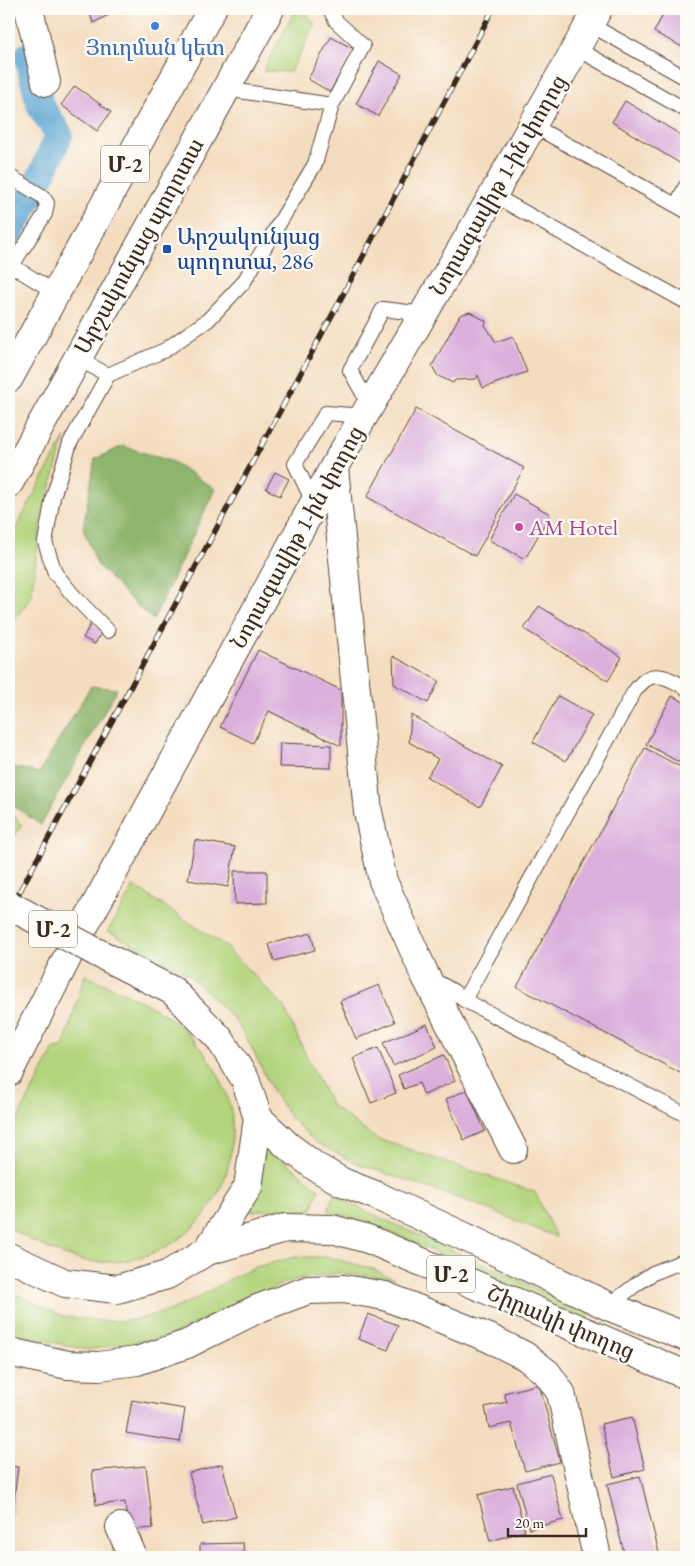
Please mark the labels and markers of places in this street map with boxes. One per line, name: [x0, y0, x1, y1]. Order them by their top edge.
marker: Յուղման կետ: [149, 20, 161, 32]
place label: Յուղման կետ: [85, 33, 225, 62]
place label: Արշակունյաց պողոտա, 286: [177, 222, 320, 276]
marker: Արշակունյաց պողոտա, 286: [161, 243, 173, 255]
place label: AM Hotel: [528, 513, 618, 542]
marker: AM Hotel: [513, 521, 525, 533]

